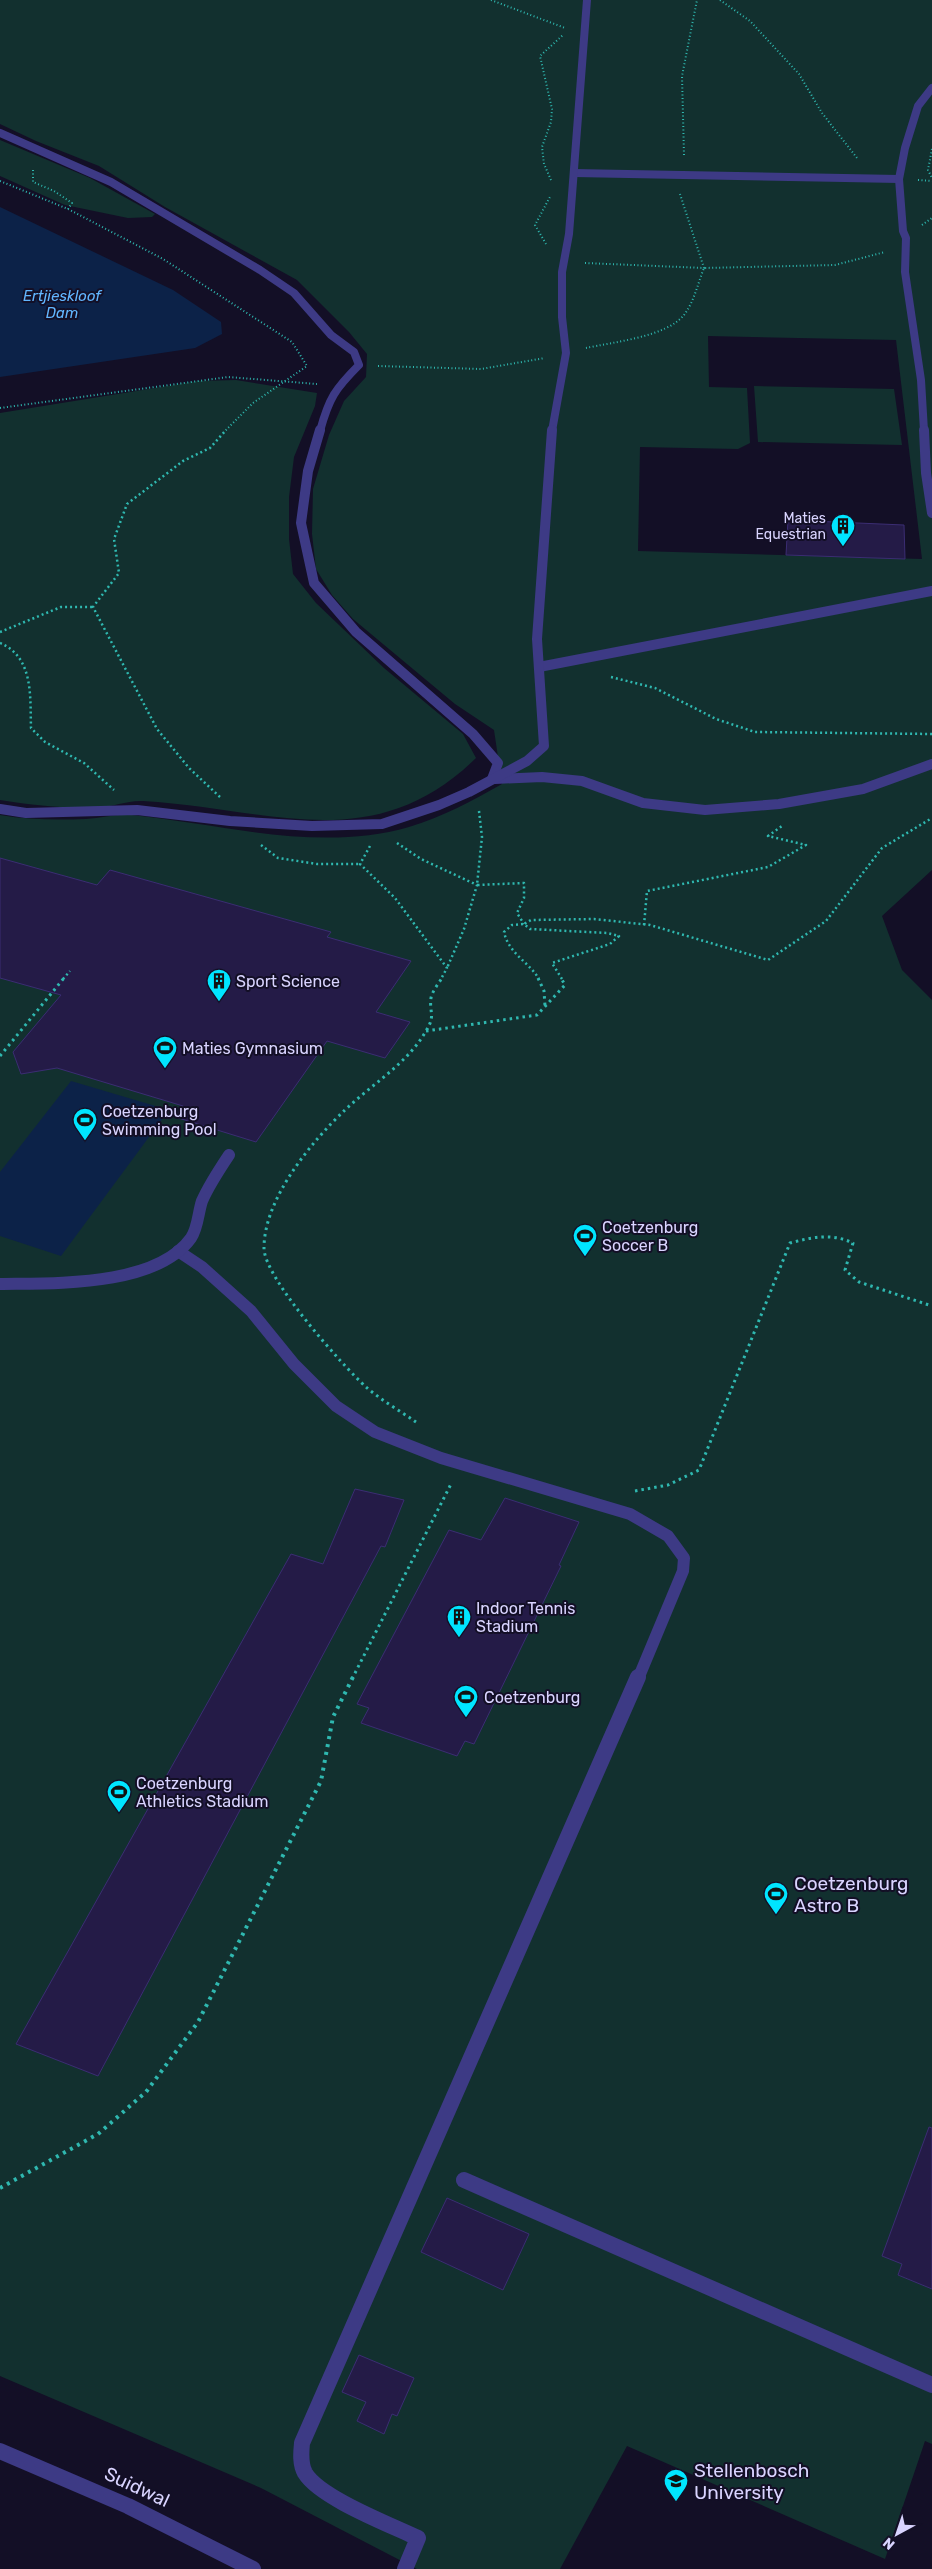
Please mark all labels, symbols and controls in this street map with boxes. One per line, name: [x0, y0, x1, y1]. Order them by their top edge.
water label: Ertjieskloof Dam: [23, 287, 103, 322]
place label: Maties Equestrian: [755, 510, 826, 543]
building icon: Maties Equestrian: [830, 513, 856, 547]
building icon: Sport Science: [206, 968, 232, 1002]
place label: Sport Science: [236, 972, 340, 991]
sports icon: Maties Gymnasium: [152, 1035, 178, 1069]
place label: Maties Gymnasium: [182, 1039, 323, 1058]
place label: Coetzenburg Swimming Pool: [102, 1102, 217, 1139]
sports icon: Coetzenburg Swimming Pool: [72, 1107, 98, 1141]
place label: Coetzenburg Soccer B: [602, 1218, 698, 1255]
sports icon: Coetzenburg Soccer B: [572, 1223, 598, 1257]
place label: Indoor Tennis Stadium: [476, 1599, 575, 1636]
building icon: Indoor Tennis Stadium: [446, 1604, 472, 1638]
sports icon: Coetzenburg: [453, 1684, 479, 1718]
place label: Coetzenburg: [484, 1688, 580, 1707]
place label: Coetzenburg Athletics Stadium: [136, 1774, 268, 1811]
sports icon: Coetzenburg Athletics Stadium: [106, 1779, 132, 1813]
place label: Coetzenburg Astro B: [794, 1872, 908, 1917]
sports icon: Coetzenburg Astro B: [763, 1881, 789, 1915]
place label: Stellenbosch University: [694, 2459, 809, 2504]
street label: Suidwal: [101, 2462, 173, 2512]
school or university icon: Stellenbosch University: [663, 2468, 689, 2502]
north arrow: [872, 2509, 922, 2559]
text: N: [880, 2534, 898, 2553]

